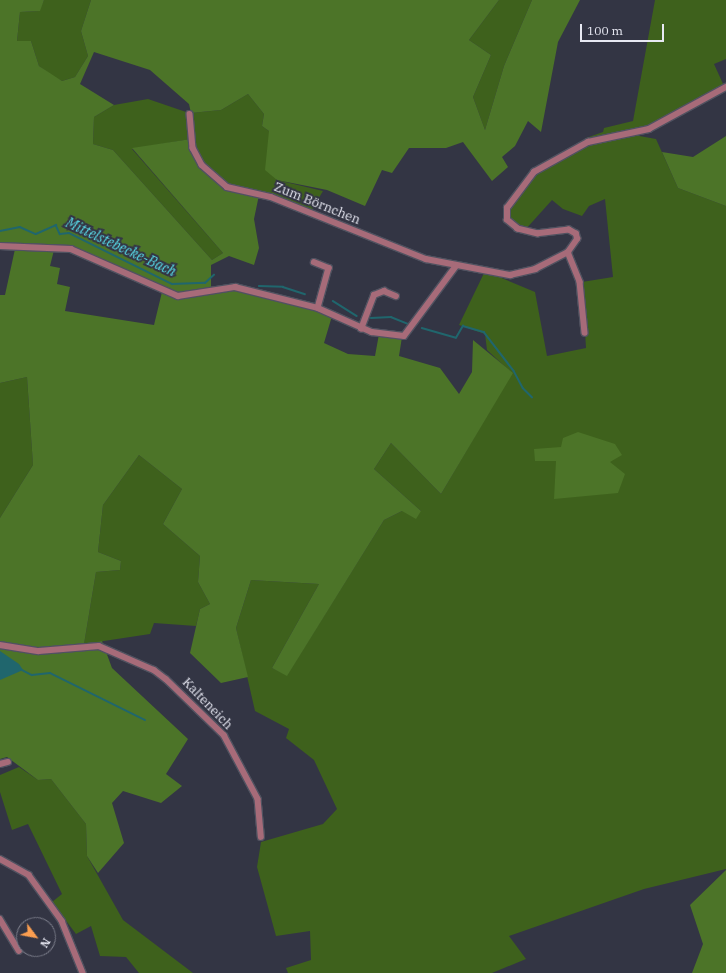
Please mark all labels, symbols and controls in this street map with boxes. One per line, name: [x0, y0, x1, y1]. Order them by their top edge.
scale bar: [582, 16, 666, 42]
text: 100 m: [587, 23, 623, 38]
street label: Zum Börnchen: [271, 180, 363, 228]
water label: Mittelstebecke-Bach: [63, 214, 179, 280]
street label: Kalteneich: [179, 675, 235, 733]
north arrow: [16, 917, 56, 957]
text: N: [37, 935, 54, 950]

